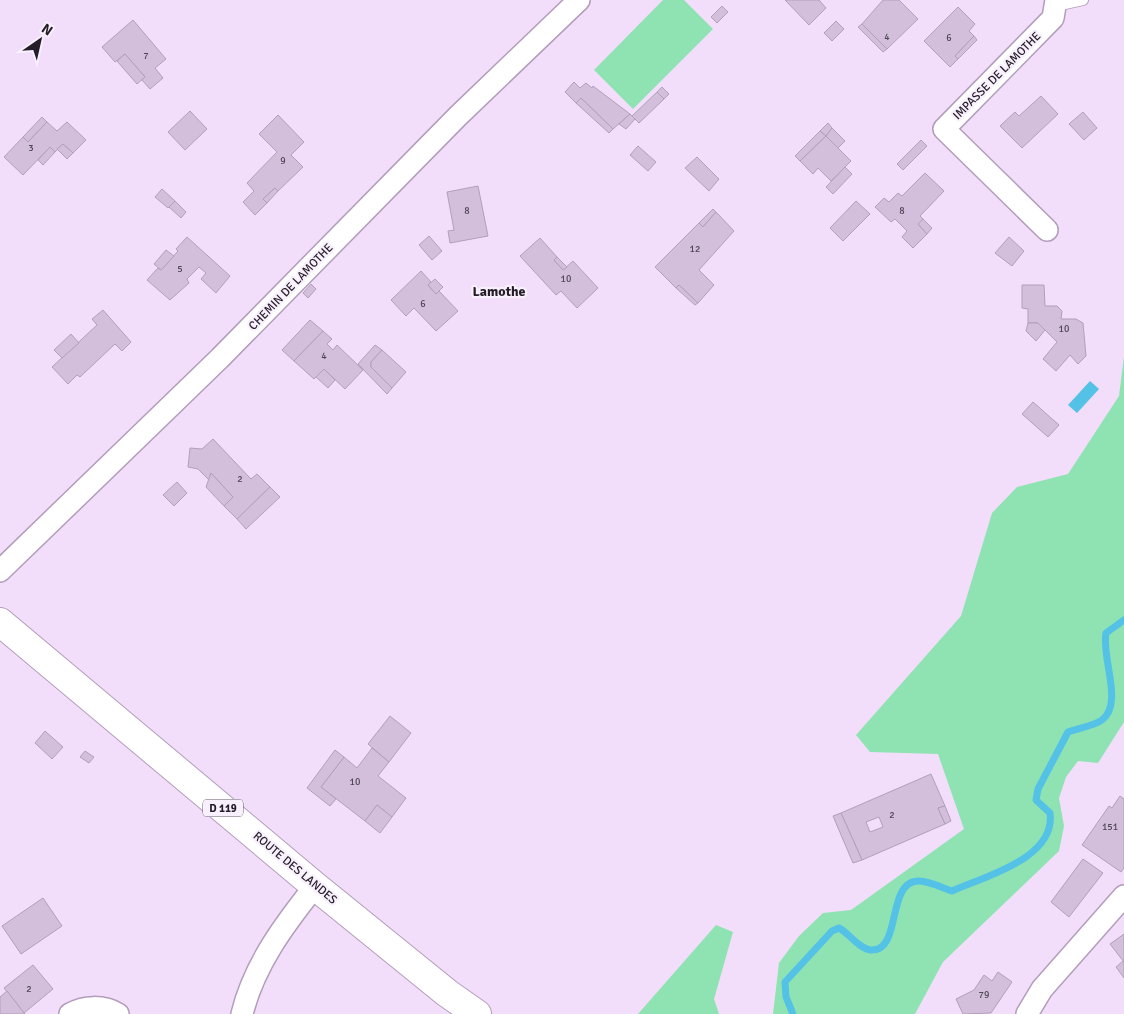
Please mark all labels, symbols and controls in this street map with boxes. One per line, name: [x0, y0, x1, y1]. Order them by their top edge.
north arrow: [15, 15, 65, 65]
text: N: [38, 20, 56, 39]
street label: IMPASSE DE LAMOTHE: [950, 29, 1044, 123]
house number: 4: [884, 31, 890, 43]
house number: 6: [946, 32, 952, 44]
house number: 7: [143, 50, 149, 62]
house number: 3: [28, 142, 34, 154]
house number: 9: [280, 155, 286, 167]
house number: 8: [464, 205, 470, 217]
house number: 8: [899, 205, 905, 217]
street label: CHEMIN DE LAMOTHE: [246, 240, 336, 334]
house number: 12: [690, 243, 700, 255]
house number: 5: [177, 263, 183, 275]
house number: 10: [561, 273, 571, 285]
district label: Lamothe: [473, 283, 526, 300]
house number: 6: [420, 298, 426, 310]
house number: 10: [1059, 323, 1069, 335]
house number: 4: [321, 350, 327, 362]
house number: 2: [237, 473, 243, 485]
house number: 10: [350, 776, 360, 788]
road number: D 119: [203, 800, 243, 816]
house number: 2: [889, 809, 895, 821]
house number: 151: [1102, 821, 1118, 833]
street label: ROUTE DES LANDES: [250, 828, 340, 908]
house number: 2: [26, 983, 32, 995]
house number: 79: [979, 989, 989, 1001]

